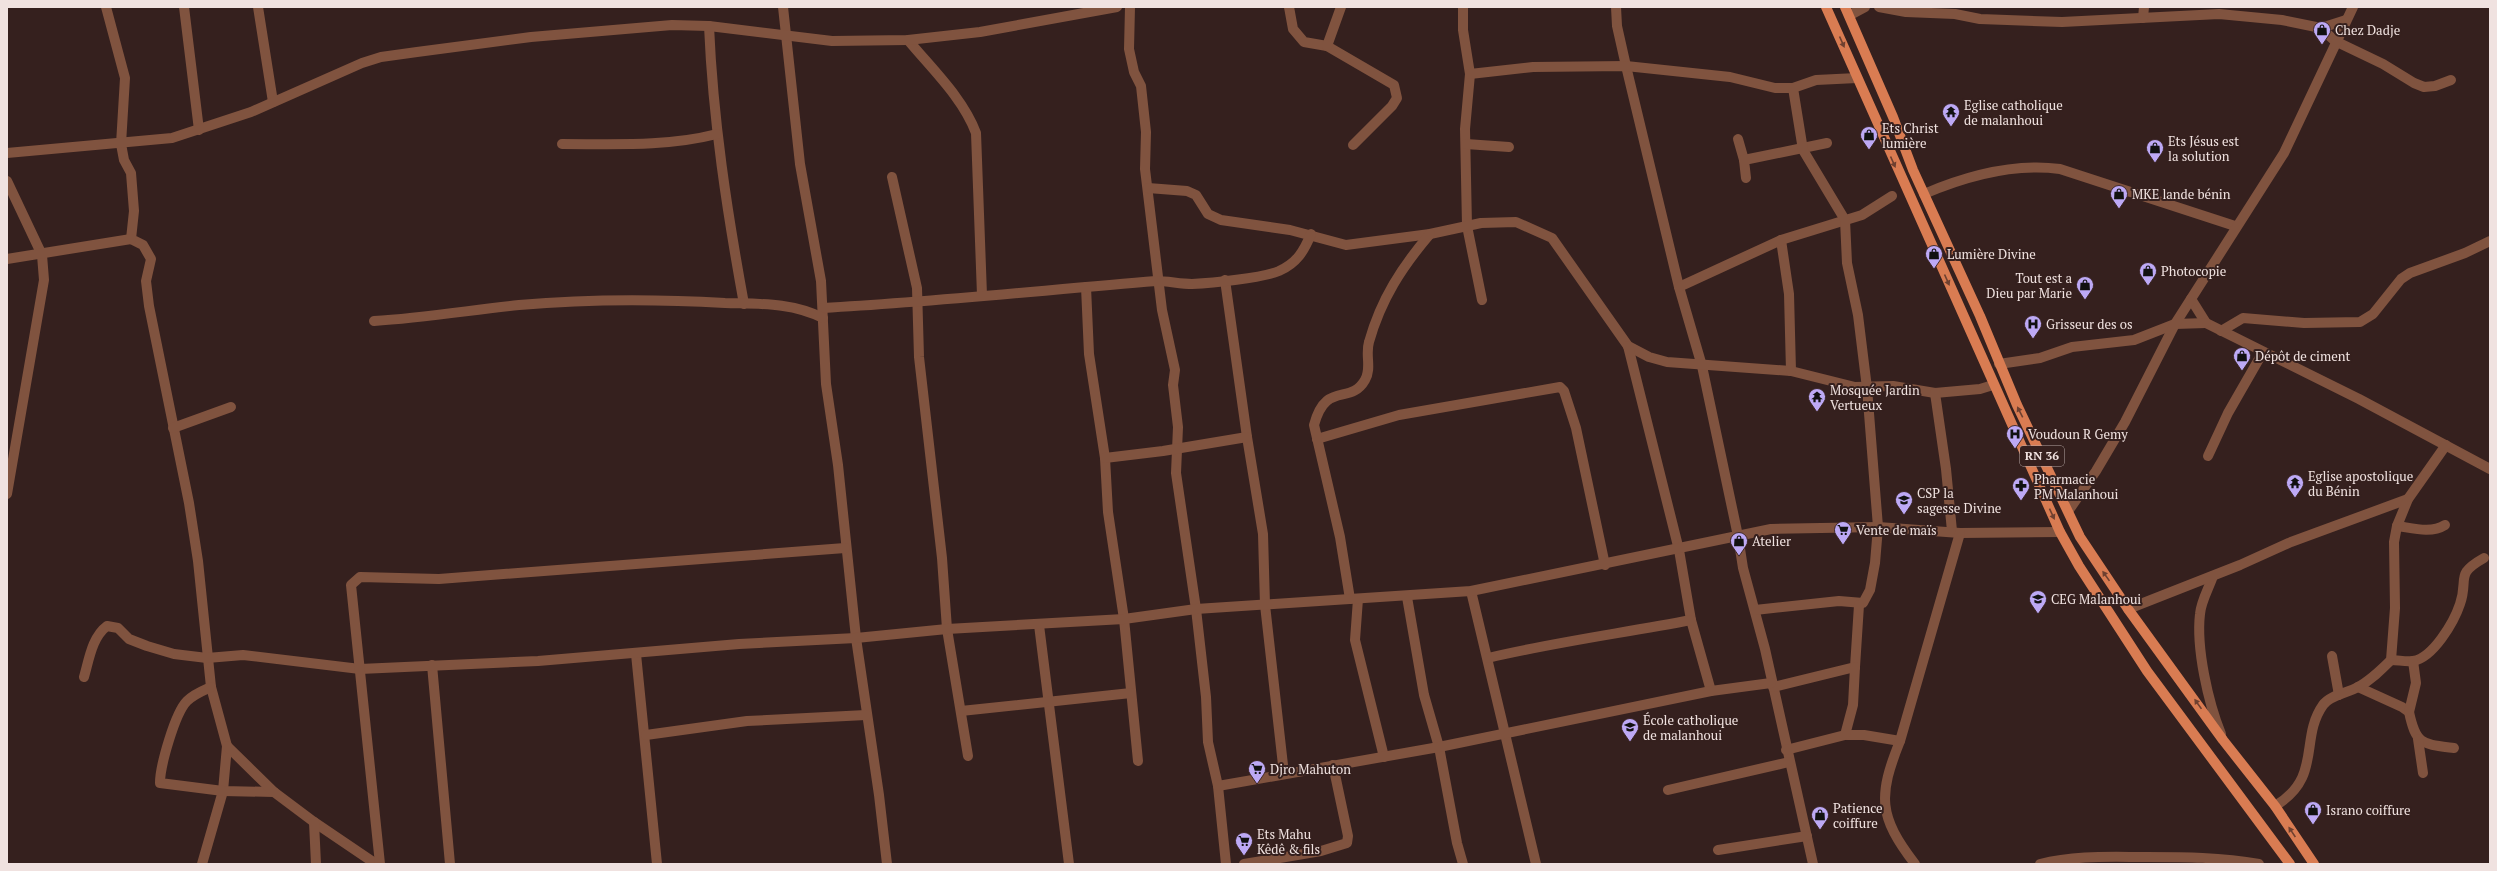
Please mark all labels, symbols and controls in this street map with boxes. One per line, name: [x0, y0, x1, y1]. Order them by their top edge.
shop icon: Chez Dadje: [2312, 20, 2332, 45]
place label: Chez Dadje: [2335, 21, 2400, 39]
one-way arrow: [1839, 37, 1845, 48]
place label: Eglise catholique de malanhoui: [1964, 96, 2063, 129]
temple icon: Eglise catholique de malanhoui: [1941, 102, 1961, 127]
place label: Ets Christ lumière: [1882, 119, 1939, 152]
shop icon: Ets Christ lumière: [1859, 125, 1879, 150]
place label: Ets Jésus est la solution: [2168, 132, 2239, 165]
shop icon: Ets Jésus est la solution: [2145, 138, 2165, 163]
one-way arrow: [1891, 156, 1897, 168]
shop icon: MKE lande bénin: [2109, 184, 2129, 209]
place label: MKE lande bénin: [2132, 185, 2231, 203]
shop icon: Lumière Divine: [1924, 244, 1944, 269]
place label: Lumière Divine: [1947, 245, 2036, 263]
shop icon: Photocopie: [2138, 261, 2158, 286]
place label: Photocopie: [2161, 262, 2226, 280]
place label: Tout est a Dieu par Marie: [1986, 269, 2072, 302]
one-way arrow: [1944, 274, 1951, 286]
shop icon: Tout est a Dieu par Marie: [2075, 275, 2095, 300]
hospital icon: Grisseur des os: [2023, 314, 2043, 339]
place label: Grisseur des os: [2046, 315, 2133, 333]
shop icon: Dépôt de ciment: [2232, 346, 2252, 371]
place label: Dépôt de ciment: [2255, 347, 2350, 365]
place label: Mosquée Jardin Vertueux: [1830, 381, 1920, 414]
temple icon: Mosquée Jardin Vertueux: [1807, 387, 1827, 412]
one-way arrow: [2017, 406, 2023, 417]
hospital icon: Voudoun R Gemy: [2005, 424, 2025, 449]
place label: Voudoun R Gemy: [2028, 425, 2128, 443]
road number: RN 36: [2020, 446, 2064, 466]
place label: Eglise apostolique du Bénin: [2308, 467, 2413, 500]
place label: Pharmacie PM Malanhoui: [2034, 470, 2118, 503]
temple icon: Eglise apostolique du Bénin: [2285, 473, 2305, 498]
pharmacy icon: Pharmacie PM Malanhoui: [2011, 476, 2031, 501]
place label: CSP la sagesse Divine: [1917, 484, 2001, 517]
school or university icon: CSP la sagesse Divine: [1894, 490, 1914, 515]
one-way arrow: [2049, 508, 2055, 519]
supermarket icon: Vente de maïs: [1833, 520, 1853, 545]
place label: Vente de maïs: [1856, 521, 1937, 539]
shop icon: Atelier: [1729, 531, 1749, 556]
place label: Atelier: [1752, 532, 1791, 550]
one-way arrow: [2102, 571, 2110, 581]
school or university icon: CEG Malanhoui: [2028, 589, 2048, 614]
place label: CEG Malanhoui: [2051, 590, 2141, 608]
one-way arrow: [2194, 699, 2202, 710]
place label: École catholique de malanhoui: [1643, 711, 1738, 744]
school or university icon: École catholique de malanhoui: [1620, 717, 1640, 742]
supermarket icon: Djro Mahuton: [1247, 759, 1267, 784]
place label: Djro Mahuton: [1270, 760, 1351, 778]
place label: Patience coiffure: [1833, 799, 1883, 832]
shop icon: Israno coiffure: [2303, 800, 2323, 825]
place label: Israno coiffure: [2326, 801, 2411, 819]
shop icon: Patience coiffure: [1810, 805, 1830, 830]
place label: Ets Mahu Kêdê & fils: [1257, 825, 1320, 858]
one-way arrow: [2288, 826, 2296, 837]
supermarket icon: Ets Mahu Kêdê & fils: [1234, 831, 1254, 856]

